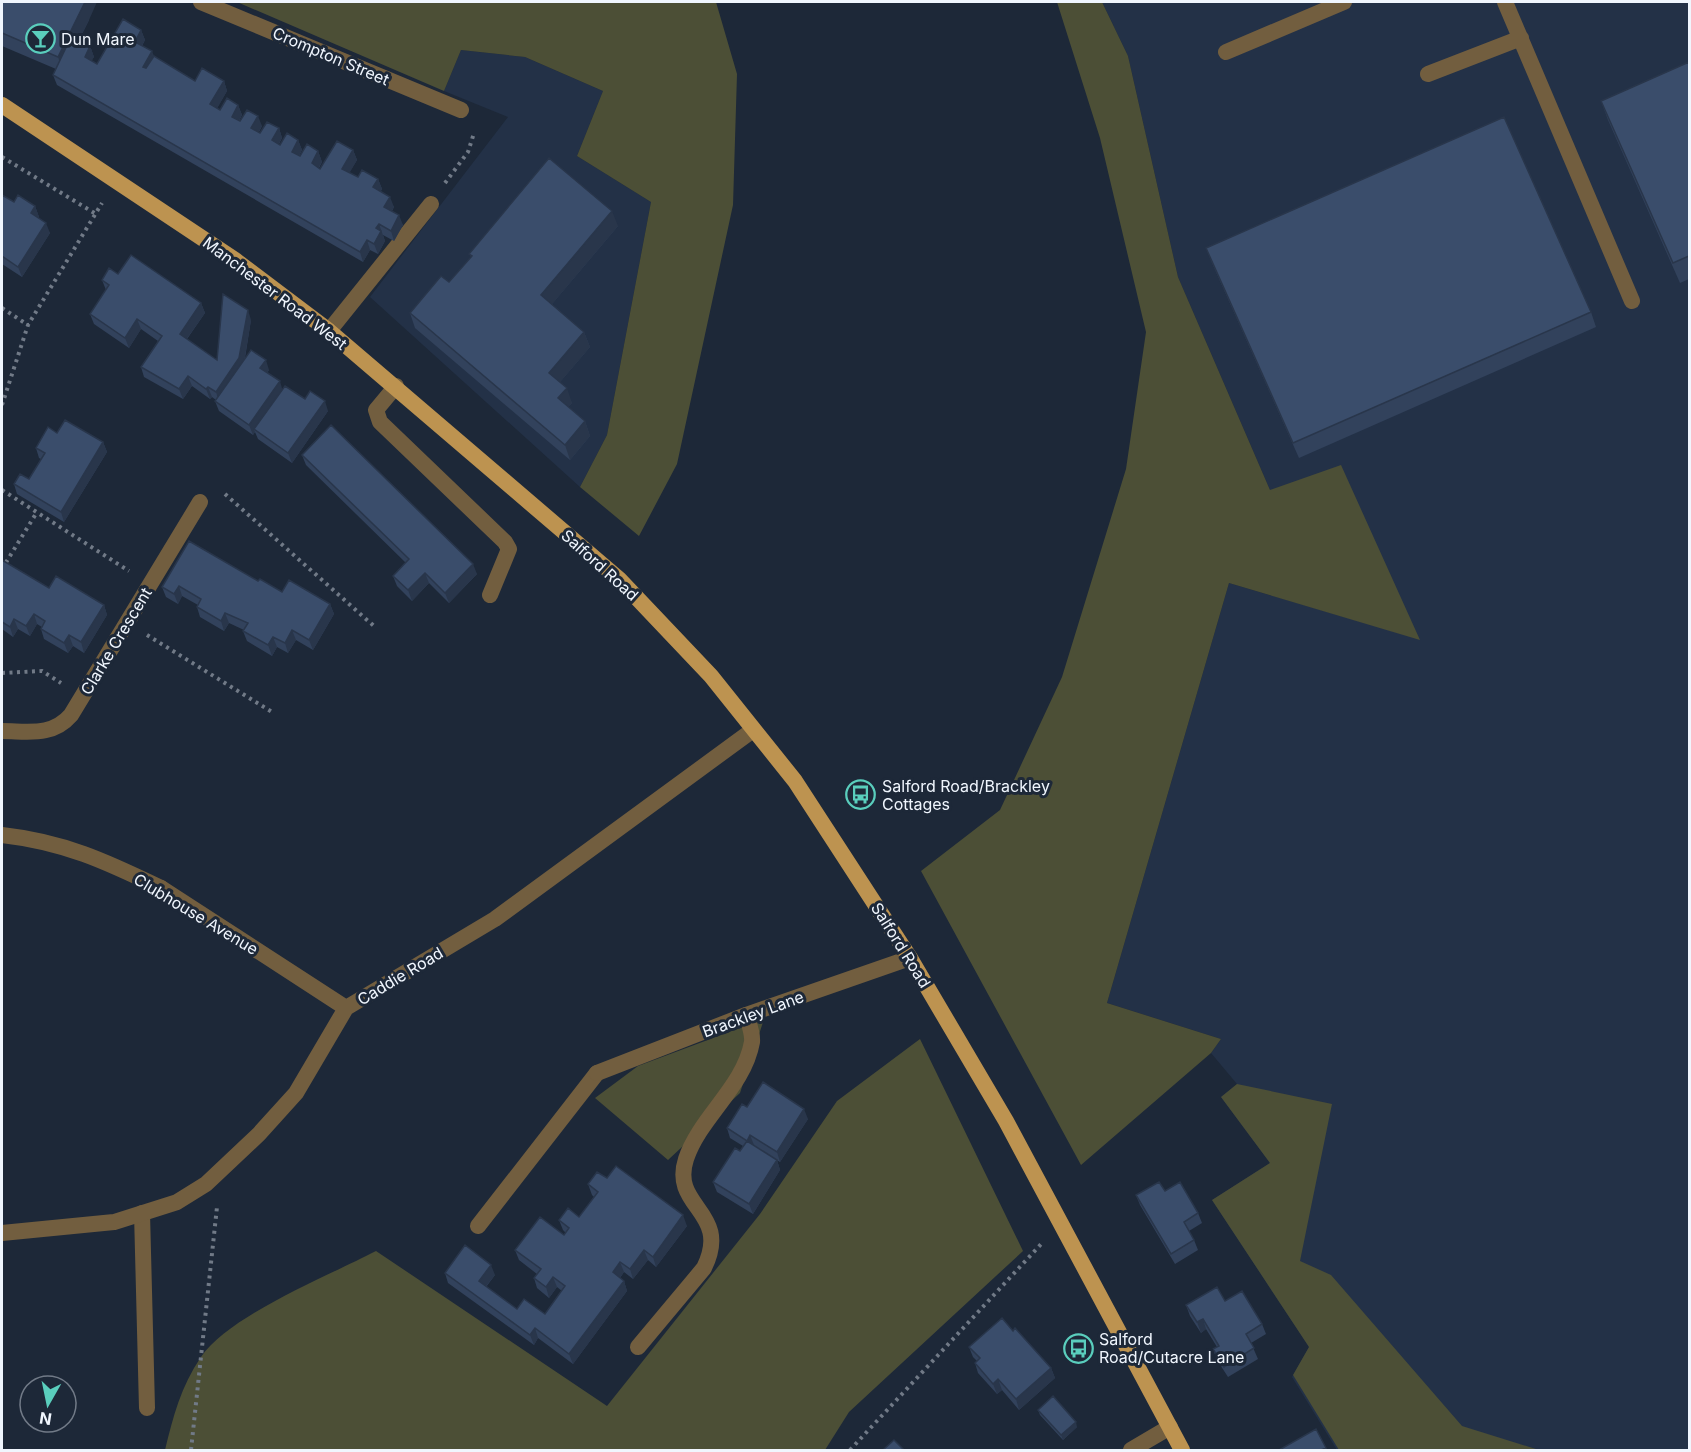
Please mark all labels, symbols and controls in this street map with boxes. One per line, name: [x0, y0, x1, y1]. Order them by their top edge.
street label: Crompton Street: [270, 22, 392, 90]
bar icon: Dun Mare: [24, 23, 56, 55]
place label: Dun Mare: [61, 29, 134, 49]
street label: Manchester Road West: [199, 232, 351, 354]
street label: Salford Road: [557, 525, 643, 605]
street label: Clarke Crescent: [76, 584, 156, 698]
place label: Salford Road/Brackley Cottages: [882, 776, 1050, 814]
bus stop icon: Salford Road/Brackley Cottages: [845, 779, 877, 811]
street label: Clubhouse Avenue: [130, 869, 262, 959]
street label: Salford Road: [867, 899, 935, 991]
street label: Caddie Road: [353, 943, 447, 1009]
street label: Brackley Lane: [699, 986, 807, 1042]
place label: Salford Road/Cutacre Lane: [1099, 1329, 1244, 1367]
bus stop icon: Salford Road/Cutacre Lane: [1062, 1332, 1094, 1364]
north arrow: [18, 1374, 78, 1434]
text: N: [38, 1408, 53, 1430]

